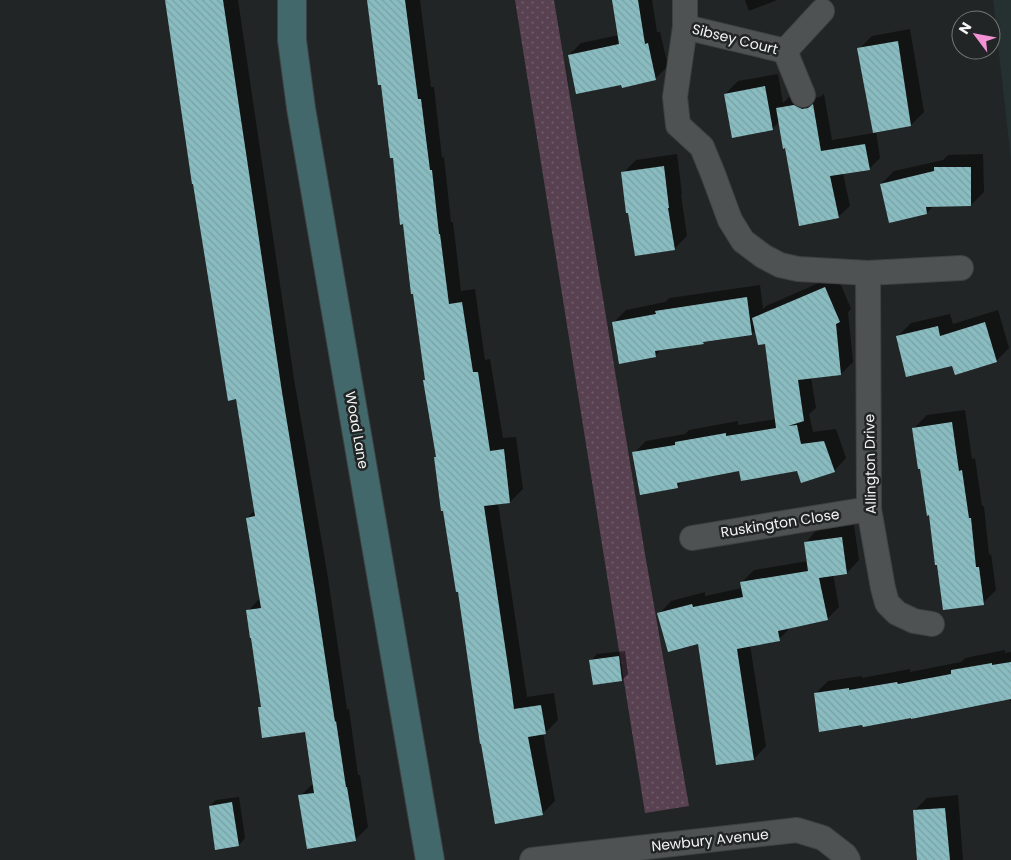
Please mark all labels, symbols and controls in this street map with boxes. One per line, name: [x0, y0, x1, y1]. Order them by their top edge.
north arrow: [951, 10, 1001, 60]
text: N: [954, 18, 976, 38]
street label: Sibsey Court: [690, 19, 780, 59]
street label: Woad Lane: [340, 390, 374, 471]
street label: Allington Drive: [859, 413, 881, 514]
street label: Ruskington Close: [719, 504, 841, 542]
street label: Newbury Avenue: [650, 824, 770, 856]

